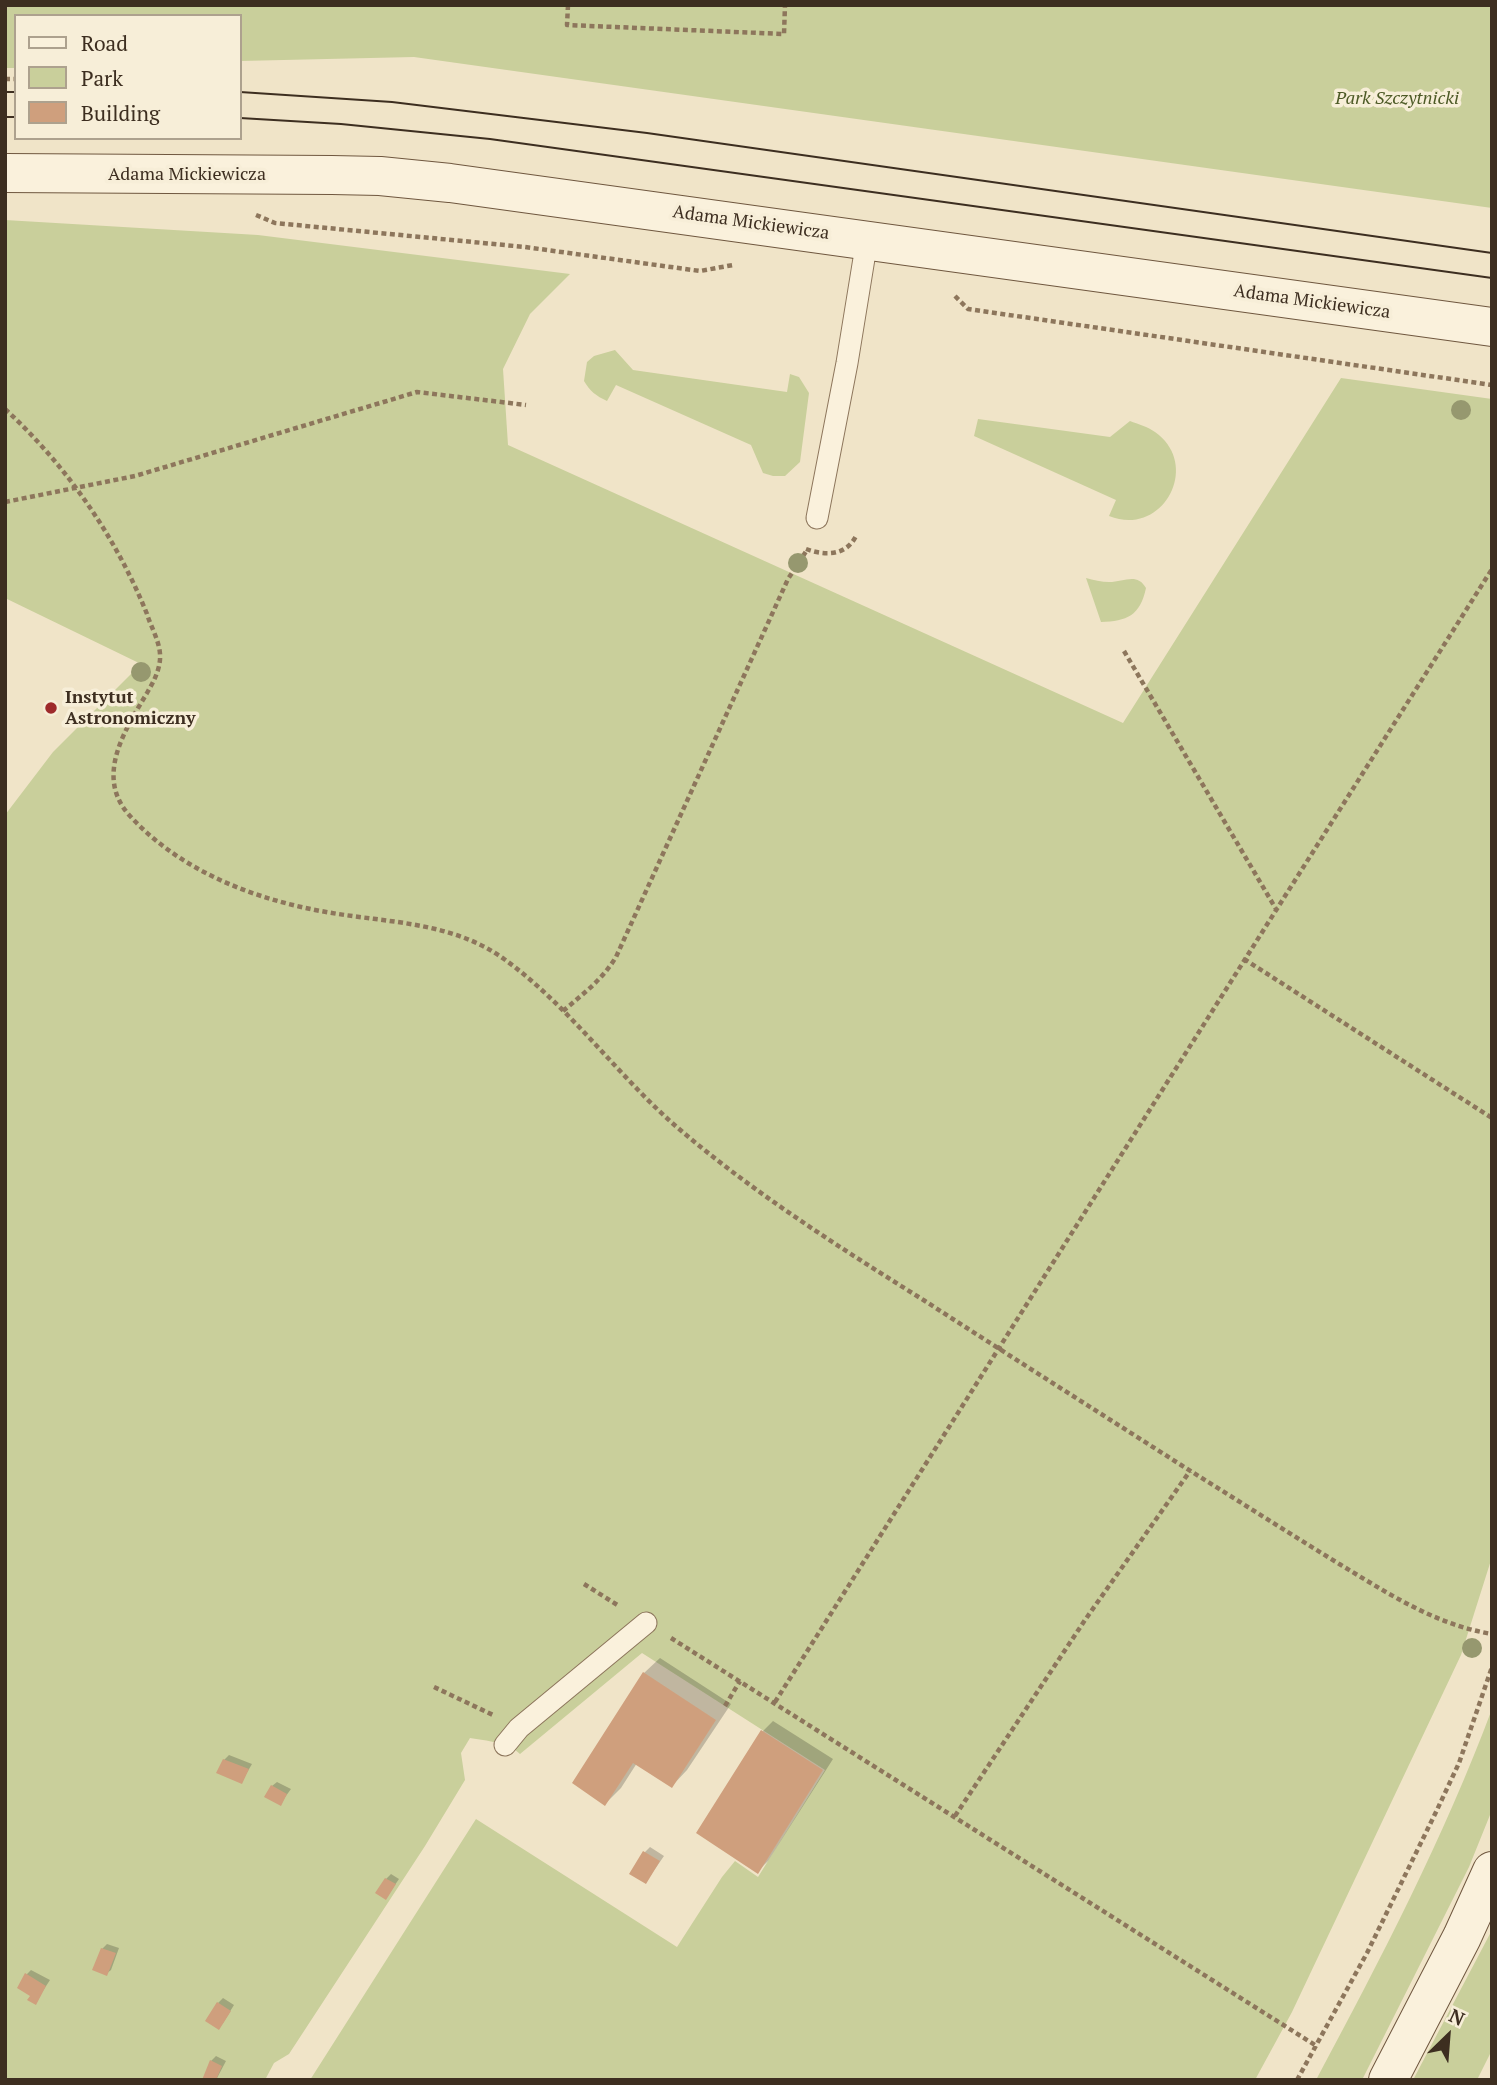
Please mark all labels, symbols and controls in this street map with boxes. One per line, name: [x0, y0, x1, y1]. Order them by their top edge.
legend: [14, 14, 242, 140]
text: Road: [81, 29, 128, 57]
text: Park: [81, 64, 123, 92]
park label: Park Szczytnicki: [1335, 88, 1459, 110]
text: Building: [81, 99, 160, 127]
street label: Adama Mickiewicza: [108, 164, 266, 186]
street label: Adama Mickiewicza: [671, 201, 831, 245]
street label: Adama Mickiewicza: [1232, 280, 1392, 324]
place label: Instytut Astronomiczny: [65, 687, 196, 730]
marker: Instytut Astronomiczny: [43, 700, 59, 716]
north arrow: [1413, 2001, 1483, 2071]
text: N: [1445, 2002, 1469, 2031]

